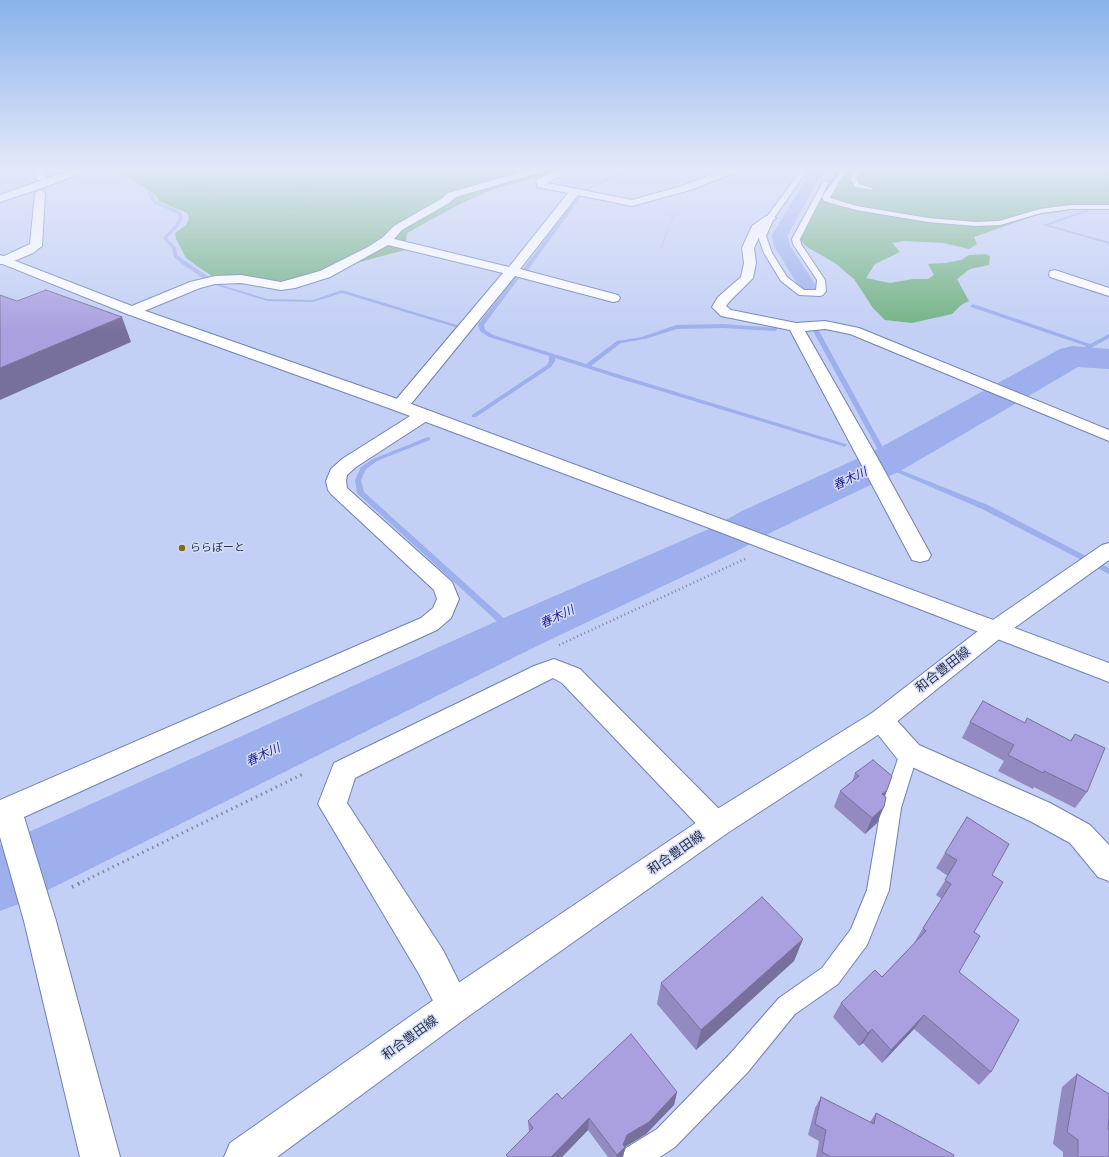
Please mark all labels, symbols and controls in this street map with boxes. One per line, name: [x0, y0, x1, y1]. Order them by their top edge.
water label: 春木川: [831, 465, 869, 493]
place label: ららぽーと: [190, 541, 245, 555]
marker: ららぽーと: [177, 543, 187, 553]
water label: 春木川: [538, 603, 576, 631]
street label: 和合豊田線: [913, 644, 973, 696]
water label: 春木川: [244, 741, 282, 769]
street label: 和合豊田線: [645, 828, 707, 878]
street label: 和合豊田線: [379, 1013, 441, 1063]

